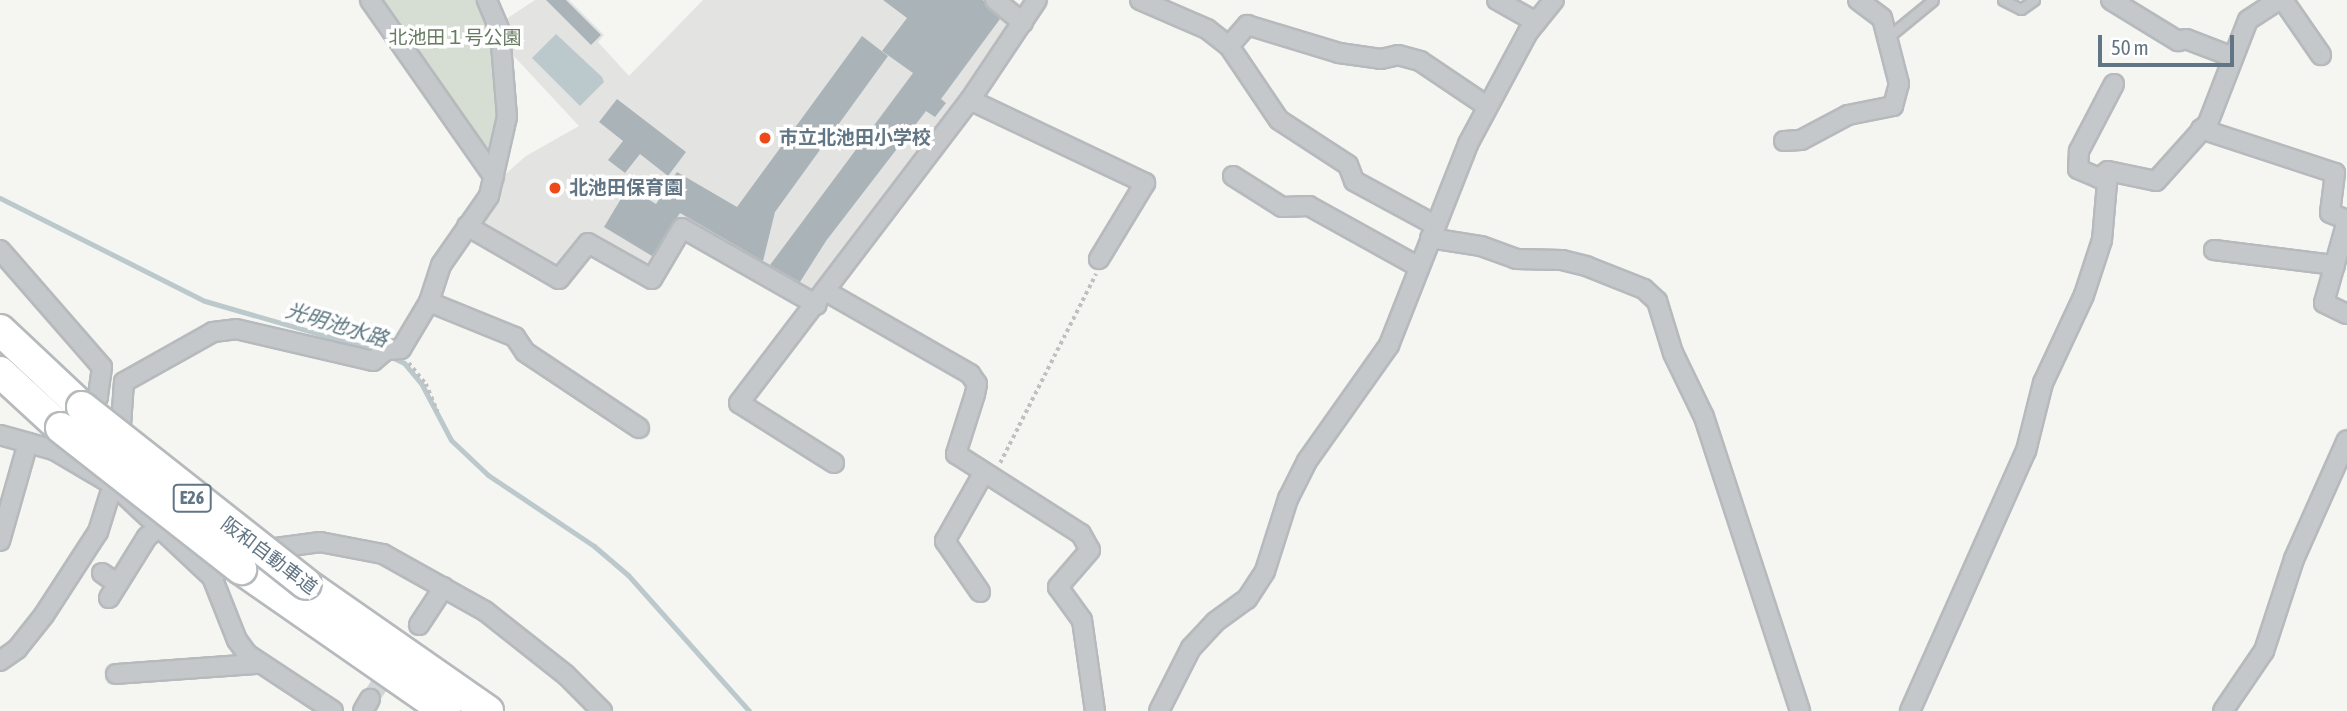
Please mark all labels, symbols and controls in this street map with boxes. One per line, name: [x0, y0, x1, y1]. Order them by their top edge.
scale bar: [2102, 21, 2238, 65]
park label: 北池田１号公園: [389, 27, 521, 49]
text: 50 m: [2111, 35, 2149, 59]
place label: 市立北池田小学校: [779, 127, 931, 149]
marker: 市立北池田小学校: [757, 130, 773, 146]
place label: 北池田保育園: [569, 177, 683, 199]
marker: 北池田保育園: [547, 180, 563, 196]
water label: 光明池水路: [283, 297, 391, 351]
road number: E26: [171, 484, 213, 512]
street label: 阪和自動車道: [217, 513, 321, 599]

